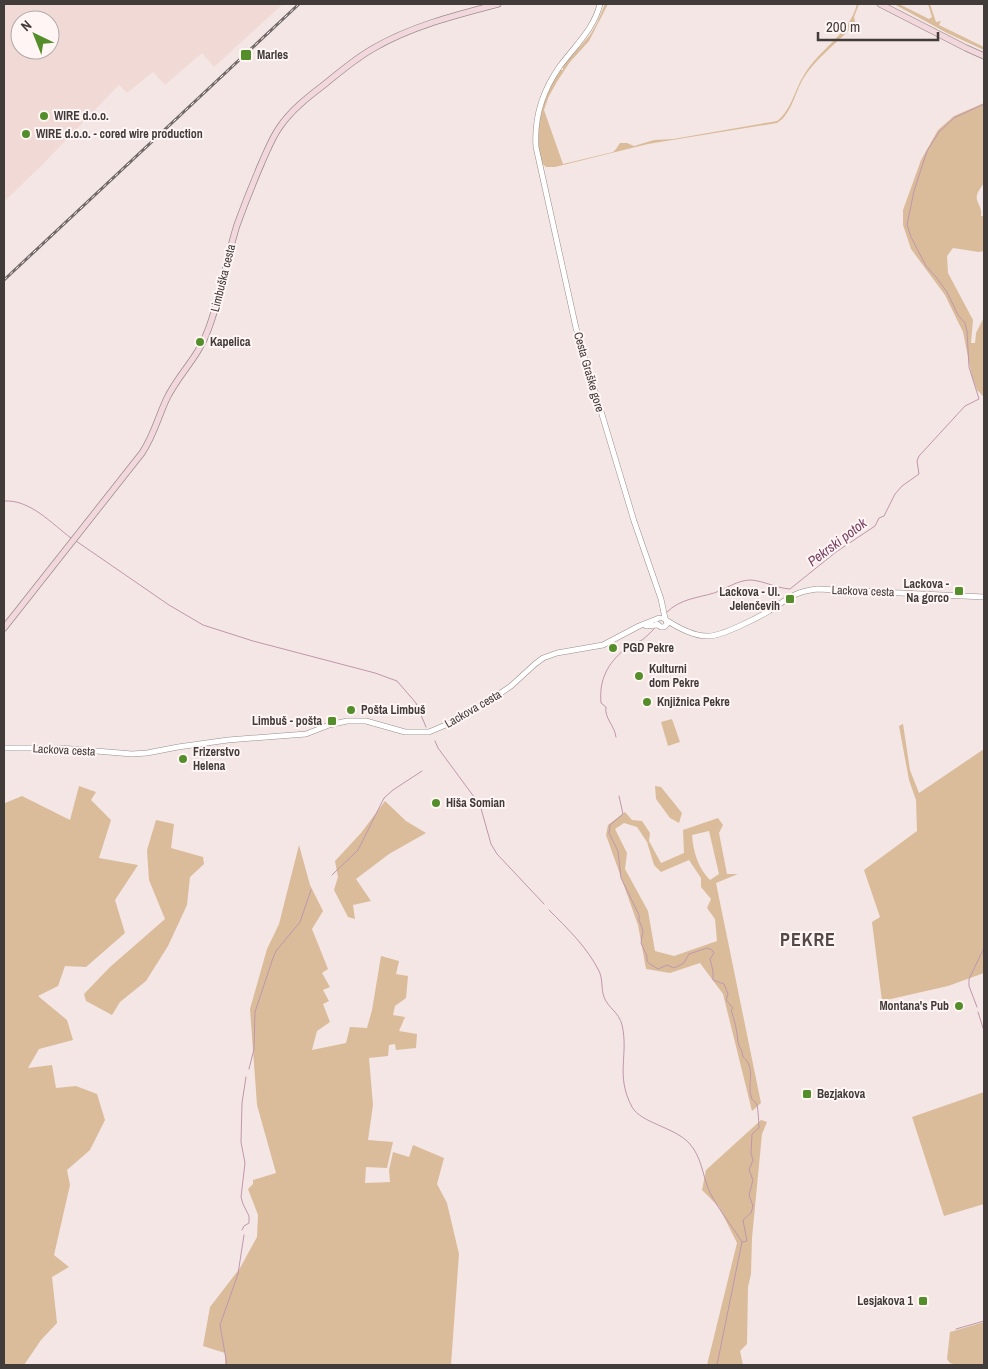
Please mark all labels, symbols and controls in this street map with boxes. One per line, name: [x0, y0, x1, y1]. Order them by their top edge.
north arrow: [10, 10, 60, 60]
scale bar: [818, 10, 938, 42]
text: N: [17, 16, 35, 35]
text: 200 m: [826, 16, 860, 37]
place label: Marles: [257, 47, 289, 63]
marker: Marles: [239, 48, 253, 62]
place label: WIRE d.o.o.: [54, 108, 109, 124]
marker: WIRE d.o.o.: [38, 110, 50, 122]
place label: WIRE d.o.o. - cored wire production: [36, 126, 203, 142]
marker: WIRE d.o.o. - cored wire production: [20, 128, 32, 140]
street label: Limbuška cesta: [207, 242, 239, 313]
street label: Cesta Graške gore: [570, 330, 608, 414]
place label: Kapelica: [210, 334, 251, 350]
marker: Kapelica: [194, 336, 206, 348]
water label: Pekrski potok: [804, 513, 871, 570]
place label: Lackova - Na gorco: [904, 576, 950, 606]
street label: Lackova cesta: [831, 582, 895, 600]
place label: Lackova - Ul. Jelenčevih: [719, 584, 780, 614]
marker: Lackova - Na gorco: [953, 585, 965, 597]
marker: Lackova - Ul. Jelenčevih: [784, 593, 796, 605]
place label: PGD Pekre: [623, 640, 674, 656]
marker: PGD Pekre: [607, 642, 619, 654]
place label: Kulturni dom Pekre: [649, 661, 700, 691]
marker: Kulturni dom Pekre: [633, 670, 645, 682]
street label: Lackova cesta: [442, 686, 505, 732]
place label: Knjižnica Pekre: [657, 694, 730, 710]
marker: Knjižnica Pekre: [641, 696, 653, 708]
place label: Pošta Limbuš: [361, 702, 426, 718]
marker: Pošta Limbuš: [345, 704, 357, 716]
place label: Limbuš - pošta: [252, 713, 323, 729]
marker: Limbuš - pošta: [326, 715, 338, 727]
street label: Lackova cesta: [32, 740, 96, 760]
place label: Frizerstvo Helena: [193, 744, 240, 774]
marker: Frizerstvo Helena: [177, 753, 189, 765]
place label: Hiša Somian: [446, 795, 505, 811]
marker: Hiša Somian: [430, 797, 442, 809]
district label: PEKRE: [780, 927, 836, 952]
place label: Montana's Pub: [879, 998, 949, 1014]
marker: Montana's Pub: [953, 1000, 965, 1012]
place label: Bezjakova: [817, 1086, 866, 1102]
marker: Bezjakova: [801, 1088, 813, 1100]
place label: Lesjakova 1: [857, 1293, 914, 1309]
marker: Lesjakova 1: [917, 1295, 929, 1307]

